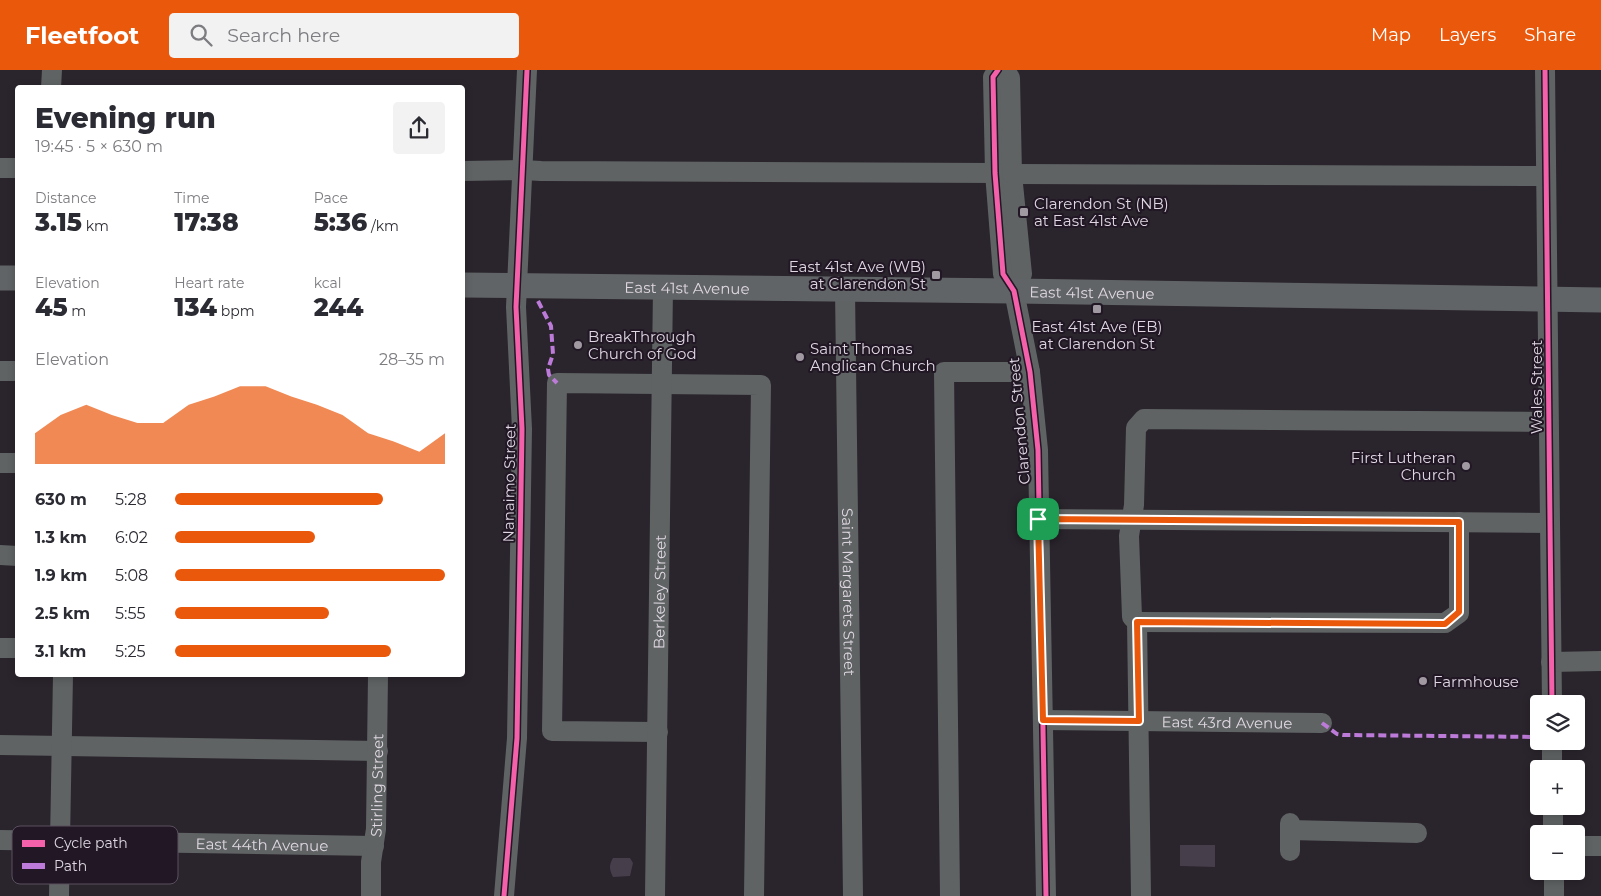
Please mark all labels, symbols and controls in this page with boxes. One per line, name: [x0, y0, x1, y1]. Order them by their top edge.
search box: [169, 13, 519, 58]
text: Fleetfoot: [25, 21, 139, 50]
icon: search: [187, 21, 215, 49]
text: Search here: [227, 24, 340, 47]
text: Map: [1371, 24, 1411, 46]
text: Layers: [1439, 24, 1496, 46]
text: Share: [1524, 24, 1576, 46]
text: Evening run: [35, 101, 216, 135]
button: share: [393, 102, 445, 154]
text: 19:45 · 5 × 630 m: [35, 137, 163, 156]
text: Distance: [35, 189, 97, 207]
text: Time: [174, 189, 209, 207]
text: Pace: [314, 189, 348, 207]
place label: Clarendon St (NB) at East 41st Ave: [1034, 194, 1169, 230]
marker: Clarendon St (NB) at East 41st Ave: [1018, 206, 1030, 218]
text: 3.15: [35, 207, 82, 237]
text: 17:38: [174, 207, 239, 237]
text: 5:36: [314, 207, 367, 237]
text: km: [82, 217, 109, 235]
text: /km: [367, 217, 399, 235]
place label: East 41st Ave (WB) at Clarendon St: [789, 257, 926, 293]
marker: East 41st Ave (WB) at Clarendon St: [930, 269, 942, 281]
text: Elevation: [35, 274, 100, 292]
text: Heart rate: [174, 274, 245, 292]
text: kcal: [314, 274, 342, 292]
street label: East 41st Avenue: [624, 277, 750, 298]
street label: East 41st Avenue: [1029, 282, 1155, 303]
text: 45: [35, 292, 68, 322]
text: 134: [174, 292, 217, 322]
text: 244: [314, 292, 364, 322]
text: m: [68, 302, 86, 320]
text: bpm: [217, 302, 255, 320]
marker: East 41st Ave (EB) at Clarendon St: [1091, 303, 1103, 315]
place label: East 41st Ave (EB) at Clarendon St: [1032, 317, 1162, 353]
place label: BreakThrough Church of God: [588, 327, 697, 363]
marker: BreakThrough Church of God: [572, 339, 584, 351]
place label: Saint Thomas Anglican Church: [810, 339, 936, 375]
street label: Wales Street: [1527, 340, 1546, 434]
text: Elevation: [35, 350, 109, 369]
text: 28–35 m: [379, 350, 445, 369]
marker: Saint Thomas Anglican Church: [794, 351, 806, 363]
street label: Clarendon Street: [1004, 357, 1034, 485]
street label: Nanaimo Street: [498, 424, 520, 542]
place label: First Lutheran Church: [1351, 448, 1456, 484]
marker: First Lutheran Church: [1460, 460, 1472, 472]
text: 630 m: [35, 490, 87, 509]
text: 5:28: [115, 490, 147, 509]
pin: [1017, 498, 1059, 540]
icon: arrive: [1024, 505, 1052, 533]
street label: Saint Margarets Street: [838, 508, 860, 676]
text: 1.3 km: [35, 528, 87, 547]
text: 6:02: [115, 528, 148, 547]
street label: Berkeley Street: [649, 535, 669, 649]
text: 1.9 km: [35, 566, 87, 585]
text: 5:08: [115, 566, 148, 585]
text: 2.5 km: [35, 604, 90, 623]
text: 5:55: [115, 604, 145, 623]
text: 3.1 km: [35, 642, 86, 661]
text: 5:25: [115, 642, 146, 661]
place label: Farmhouse: [1433, 672, 1519, 691]
marker: Farmhouse: [1417, 675, 1429, 687]
map controls: [1530, 695, 1585, 880]
button: layers: [1530, 695, 1585, 750]
street label: East 43rd Avenue: [1161, 712, 1293, 732]
street label: Stirling Street: [365, 734, 387, 838]
button: +: [1530, 760, 1585, 815]
button: −: [1530, 825, 1585, 880]
legend: [12, 826, 178, 884]
text: Cycle path: [54, 834, 128, 852]
street label: East 44th Avenue: [195, 834, 329, 855]
text: Path: [54, 857, 87, 875]

